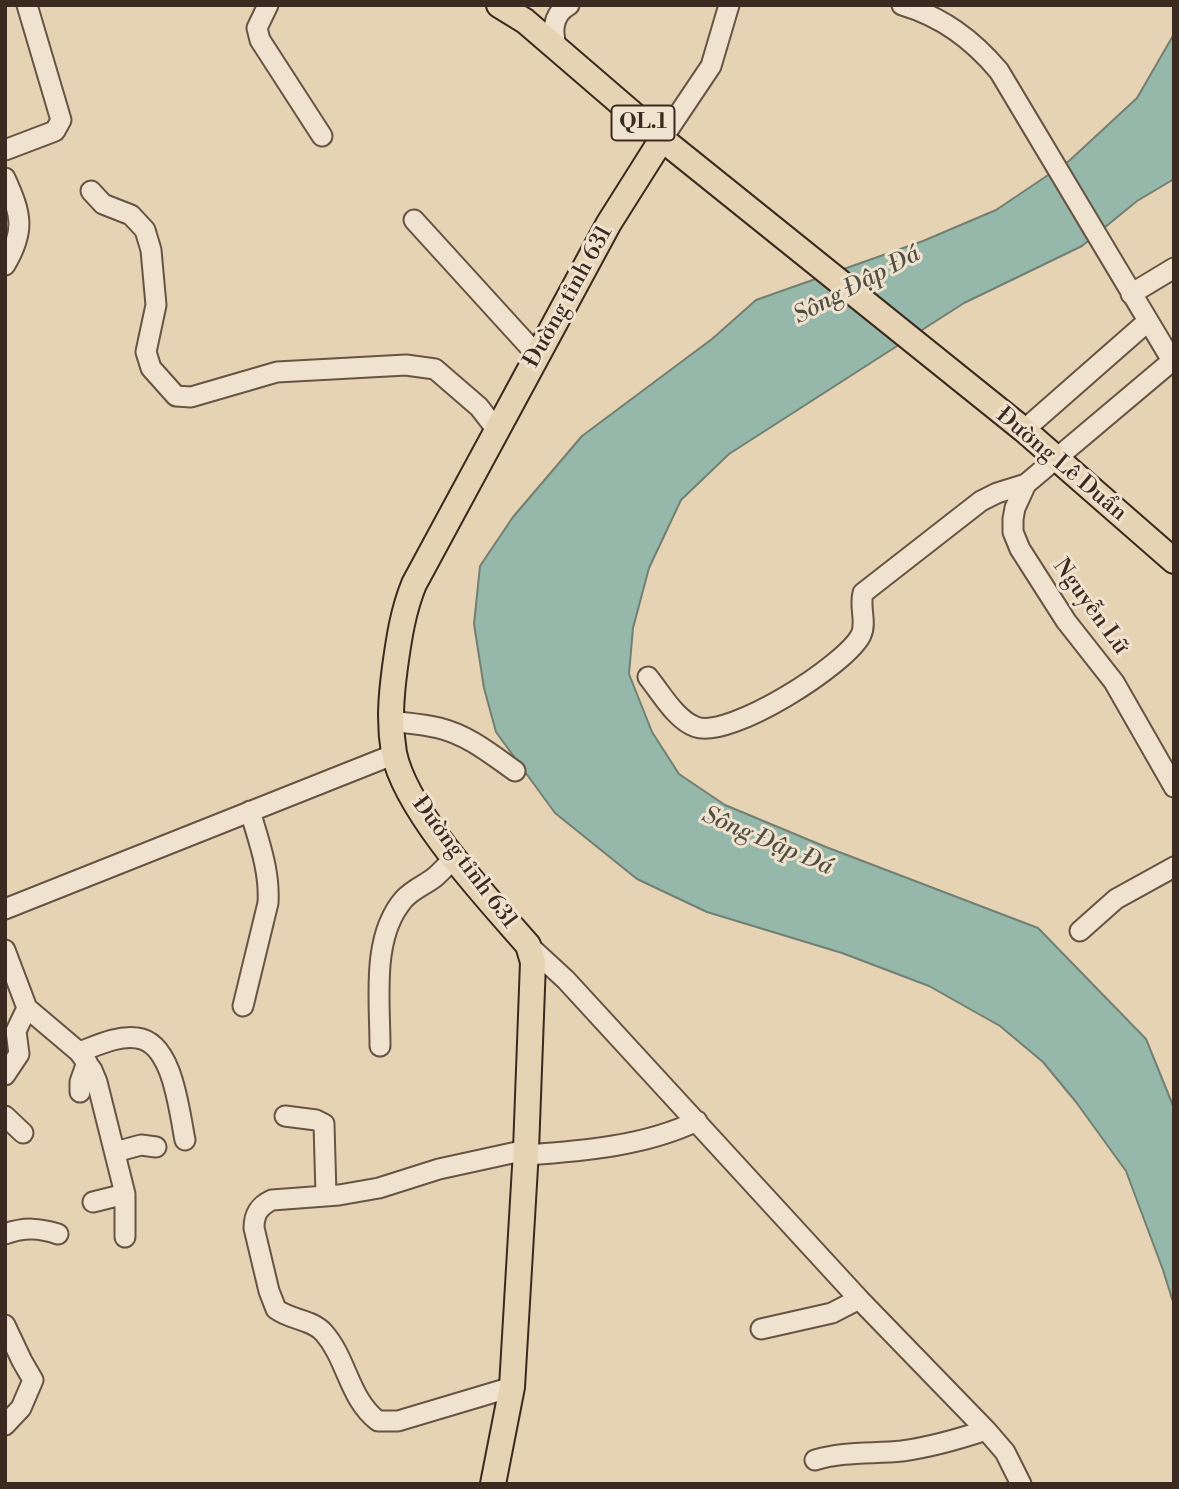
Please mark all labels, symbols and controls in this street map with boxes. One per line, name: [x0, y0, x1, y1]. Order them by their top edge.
road number: QL.1: [612, 106, 674, 140]
street label: Đường tỉnh 631: [519, 221, 619, 373]
water label: Sông Đập Đá: [789, 241, 925, 331]
street label: Đường Lê Duẩn: [990, 402, 1132, 528]
street label: Nguyễn Lữ: [1046, 554, 1134, 660]
street label: Đường tỉnh 631: [405, 792, 523, 934]
water label: Sông Đập Đá: [697, 802, 837, 882]

